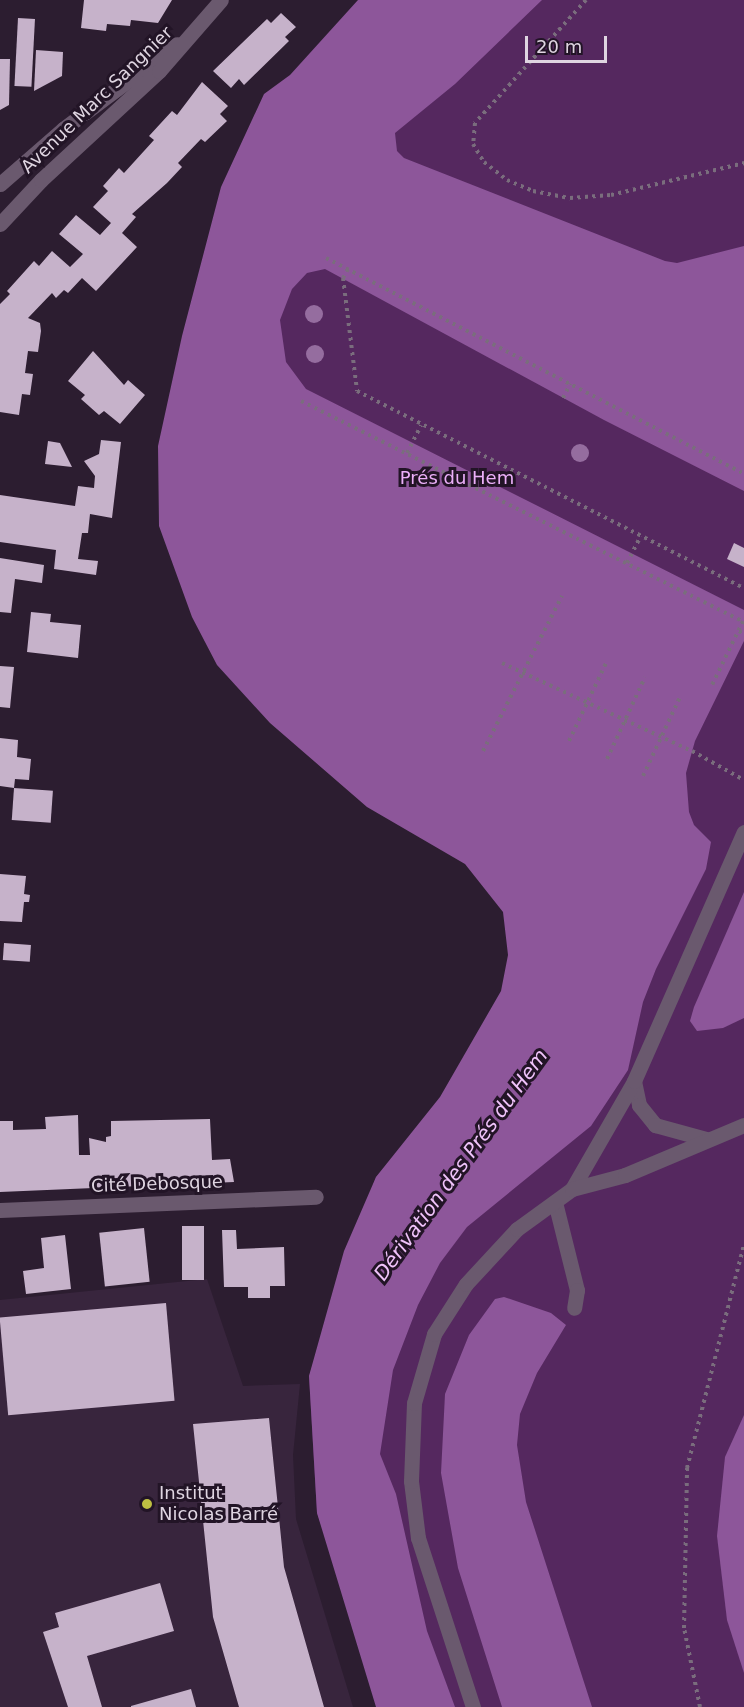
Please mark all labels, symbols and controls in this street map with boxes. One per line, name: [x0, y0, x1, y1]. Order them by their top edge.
street label: Avenue Marc Sangnier: [17, 22, 177, 178]
scale bar: [528, 24, 610, 62]
text: 20 m: [536, 36, 582, 57]
park label: Prés du Hem: [400, 467, 514, 489]
water label: Dérivation des Prés du Hem: [369, 1045, 553, 1285]
street label: Cité Debosque: [91, 1171, 223, 1197]
place label: Institut Nicolas Barré: [159, 1483, 278, 1526]
marker: Institut Nicolas Barré: [140, 1497, 154, 1511]

